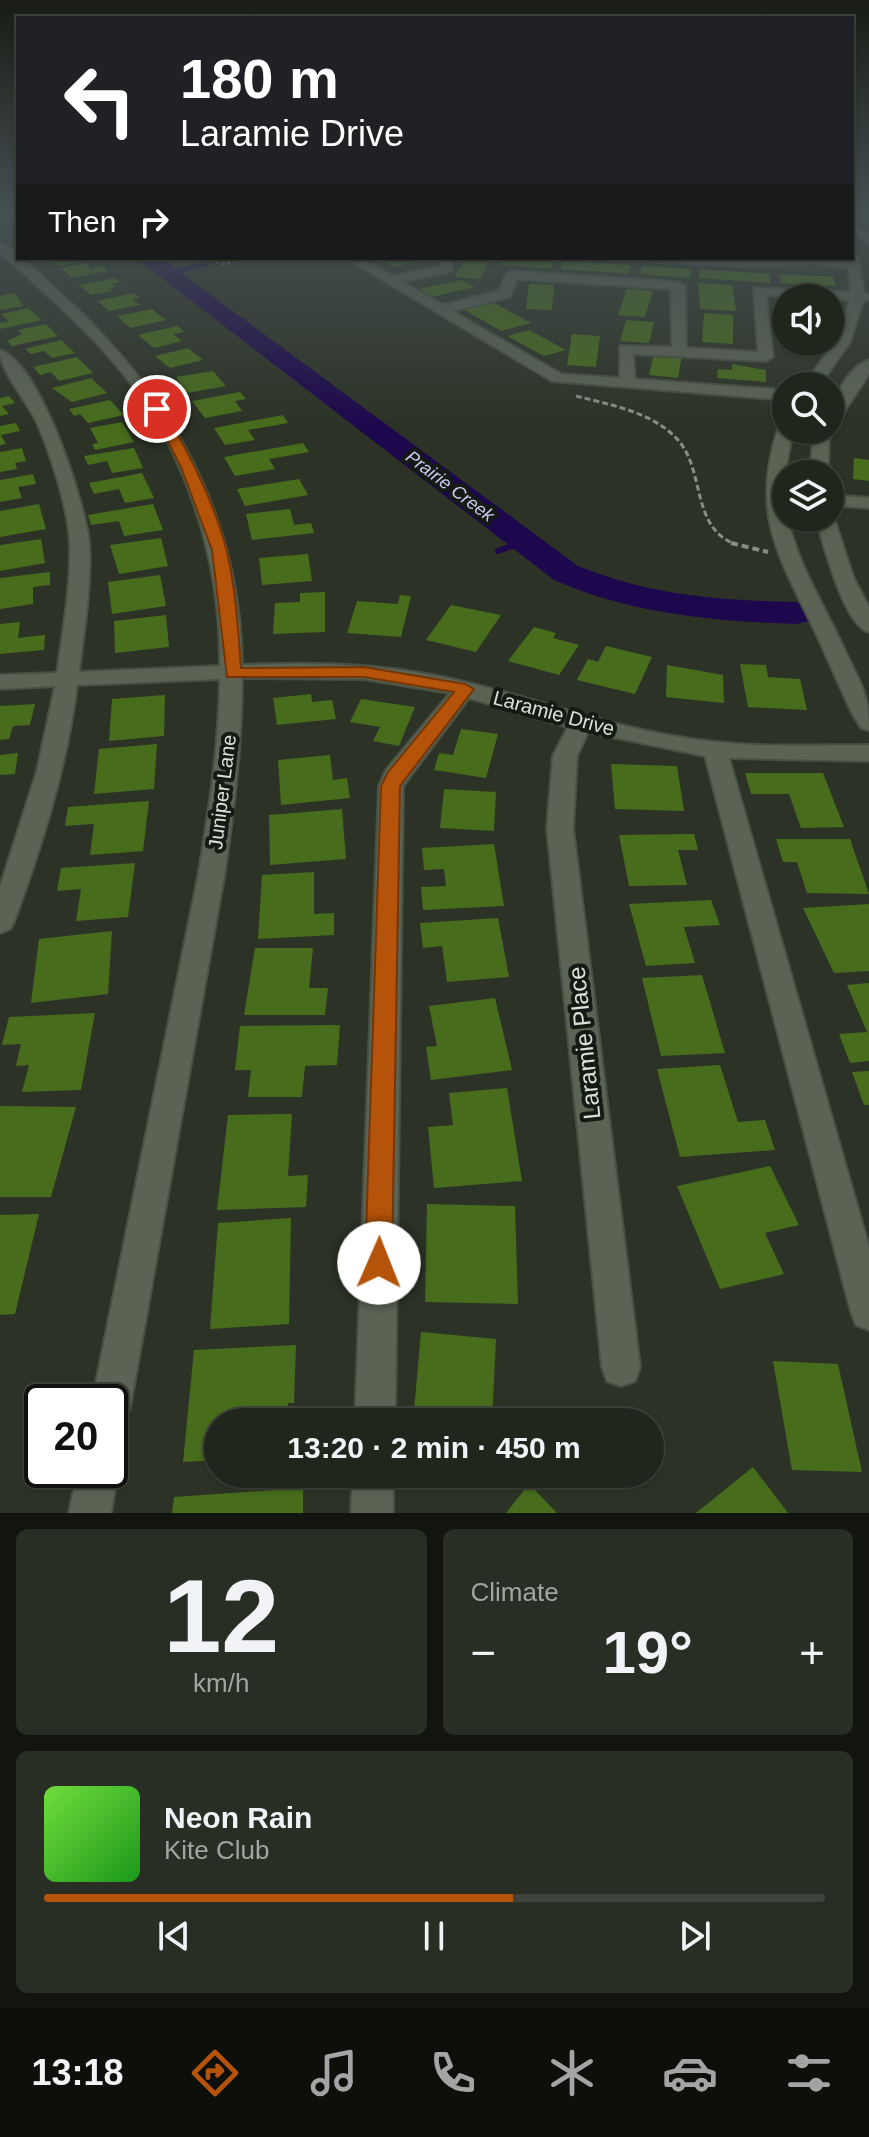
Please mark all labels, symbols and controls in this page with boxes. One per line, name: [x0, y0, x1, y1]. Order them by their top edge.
text: 180 m: [180, 47, 339, 110]
icon: left: [48, 48, 152, 152]
text: Laramie Drive: [180, 113, 404, 154]
icon: right: [132, 200, 176, 244]
text: Then: [48, 205, 116, 238]
map controls: [772, 284, 844, 532]
button: sound: [772, 284, 844, 356]
button: search: [772, 372, 844, 444]
pin: [123, 375, 191, 443]
icon: arrive: [135, 387, 179, 431]
water label: Prairie Creek: [402, 446, 499, 526]
button: layers: [772, 460, 844, 532]
street label: Laramie Drive: [491, 686, 617, 740]
street label: Juniper Lane: [204, 733, 240, 851]
street label: Laramie Place: [563, 965, 605, 1121]
position arrow: [337, 1221, 421, 1305]
speed limit sign: 20: [24, 1384, 128, 1488]
text: 13:20 · 2 min · 450 m: [287, 1431, 581, 1464]
text: 12: [163, 1558, 279, 1674]
text: Climate: [471, 1577, 559, 1607]
text: 19°: [602, 1619, 693, 1686]
text: −: [471, 1628, 496, 1677]
text: +: [799, 1628, 825, 1677]
text: km/h: [193, 1668, 249, 1698]
text: Neon Rain: [164, 1801, 312, 1834]
text: Kite Club: [164, 1835, 270, 1865]
icon: previous: [152, 1914, 196, 1958]
icon: pause: [412, 1914, 456, 1958]
icon: next: [673, 1914, 717, 1958]
icon: directions: [187, 2045, 243, 2101]
icon: music: [306, 2045, 362, 2101]
icon: phone: [425, 2045, 481, 2101]
icon: climate: [544, 2045, 600, 2101]
icon: car: [662, 2045, 718, 2101]
icon: filters: [781, 2045, 837, 2101]
text: 13:18: [31, 2052, 124, 2093]

